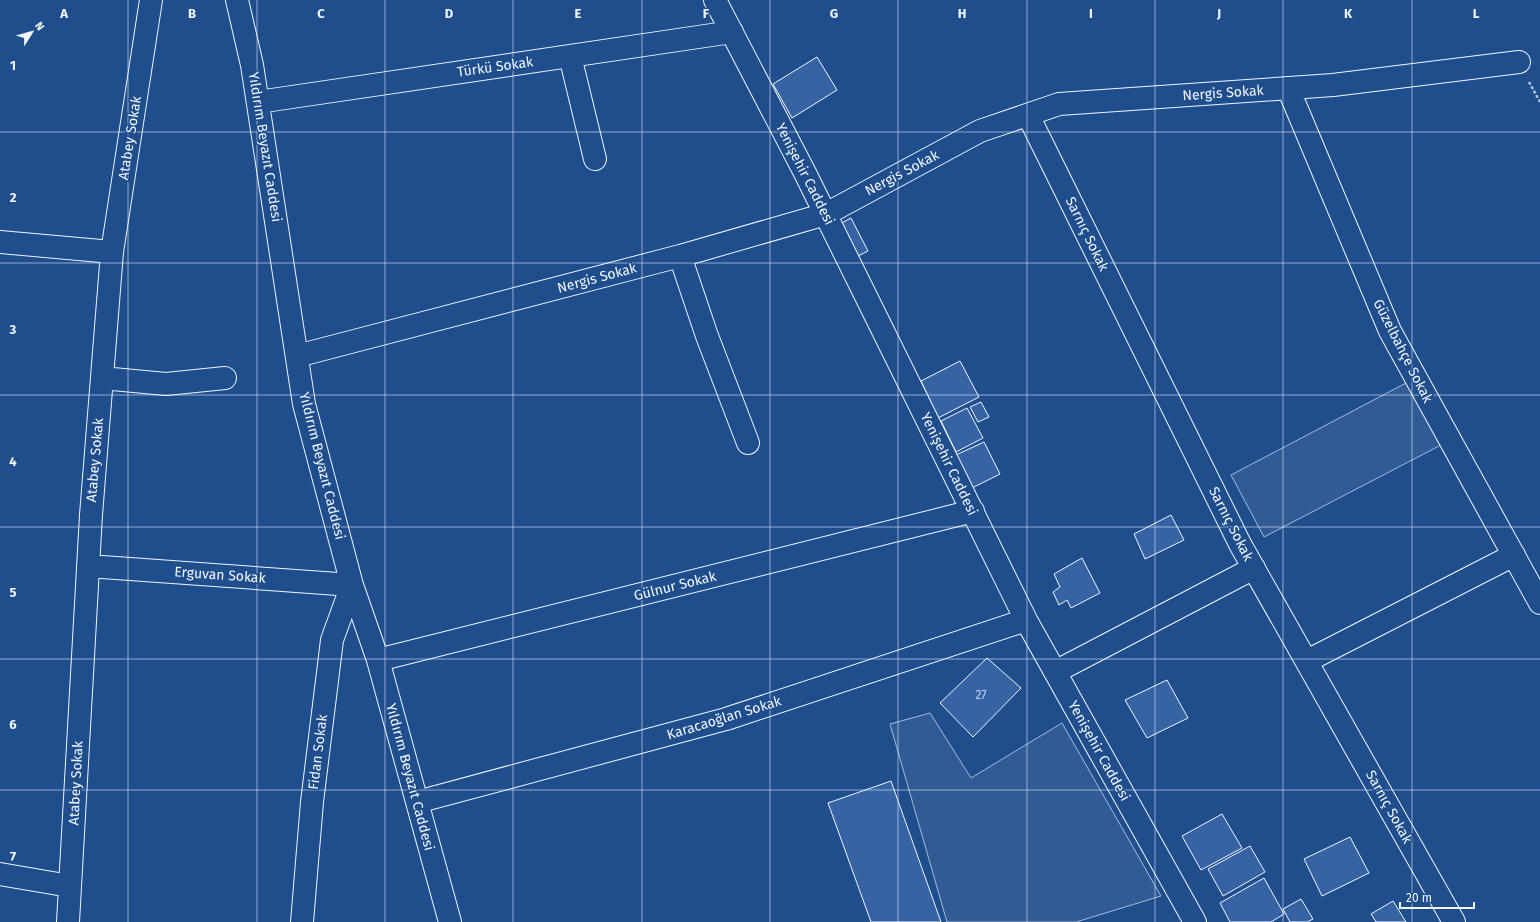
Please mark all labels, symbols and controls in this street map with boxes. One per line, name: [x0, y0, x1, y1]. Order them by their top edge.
text: A: [59, 6, 68, 21]
text: B: [188, 6, 196, 21]
text: C: [317, 6, 325, 21]
text: D: [445, 6, 454, 21]
text: E: [575, 6, 582, 21]
text: F: [703, 6, 710, 21]
text: G: [830, 6, 838, 21]
text: H: [958, 6, 966, 21]
text: I: [1089, 6, 1093, 21]
text: J: [1216, 6, 1221, 21]
text: K: [1344, 6, 1353, 21]
text: L: [1473, 6, 1480, 21]
north arrow: [12, 12, 52, 52]
text: N: [32, 19, 47, 33]
street label: Türkü Sokak: [456, 53, 535, 81]
text: 1: [10, 58, 16, 73]
street label: Yıldırım Beyazıt Caddesi: [245, 71, 285, 223]
street label: Nergis Sokak: [1182, 82, 1265, 104]
street label: Atabey Sokak: [115, 94, 145, 181]
street label: Yenişehir Caddesi: [772, 120, 838, 228]
street label: Nergis Sokak: [862, 146, 943, 200]
text: 2: [10, 190, 17, 205]
street label: Sarnıç Sokak: [1062, 194, 1113, 275]
street label: Nergis Sokak: [555, 259, 639, 297]
street label: Güzelbahçe Sokak: [1370, 296, 1437, 406]
text: 3: [9, 322, 17, 337]
street label: Yıldırım Beyazıt Caddesi: [295, 390, 349, 542]
street label: Yenişehir Caddesi: [917, 410, 981, 518]
street label: Atabey Sokak: [83, 416, 107, 503]
text: 4: [9, 454, 17, 469]
street label: Sarnıç Sokak: [1205, 484, 1257, 565]
street label: Erguvan Sokak: [174, 563, 267, 587]
street label: Gülnur Sokak: [632, 567, 719, 604]
text: 5: [10, 585, 17, 600]
house number: 27: [975, 688, 987, 702]
street label: Karacaoğlan Sokak: [665, 692, 784, 744]
street label: Yenişehir Caddesi: [1064, 698, 1134, 804]
street label: Yıldırım Beyazıt Caddesi: [382, 702, 438, 852]
street label: Fidan Sokak: [305, 713, 331, 791]
text: 6: [9, 717, 17, 732]
street label: Atabey Sokak: [65, 739, 87, 826]
street label: Sarnıç Sokak: [1362, 768, 1416, 847]
text: 7: [10, 849, 16, 864]
scale bar: [1400, 884, 1474, 910]
text: 20 m: [1406, 891, 1432, 905]

